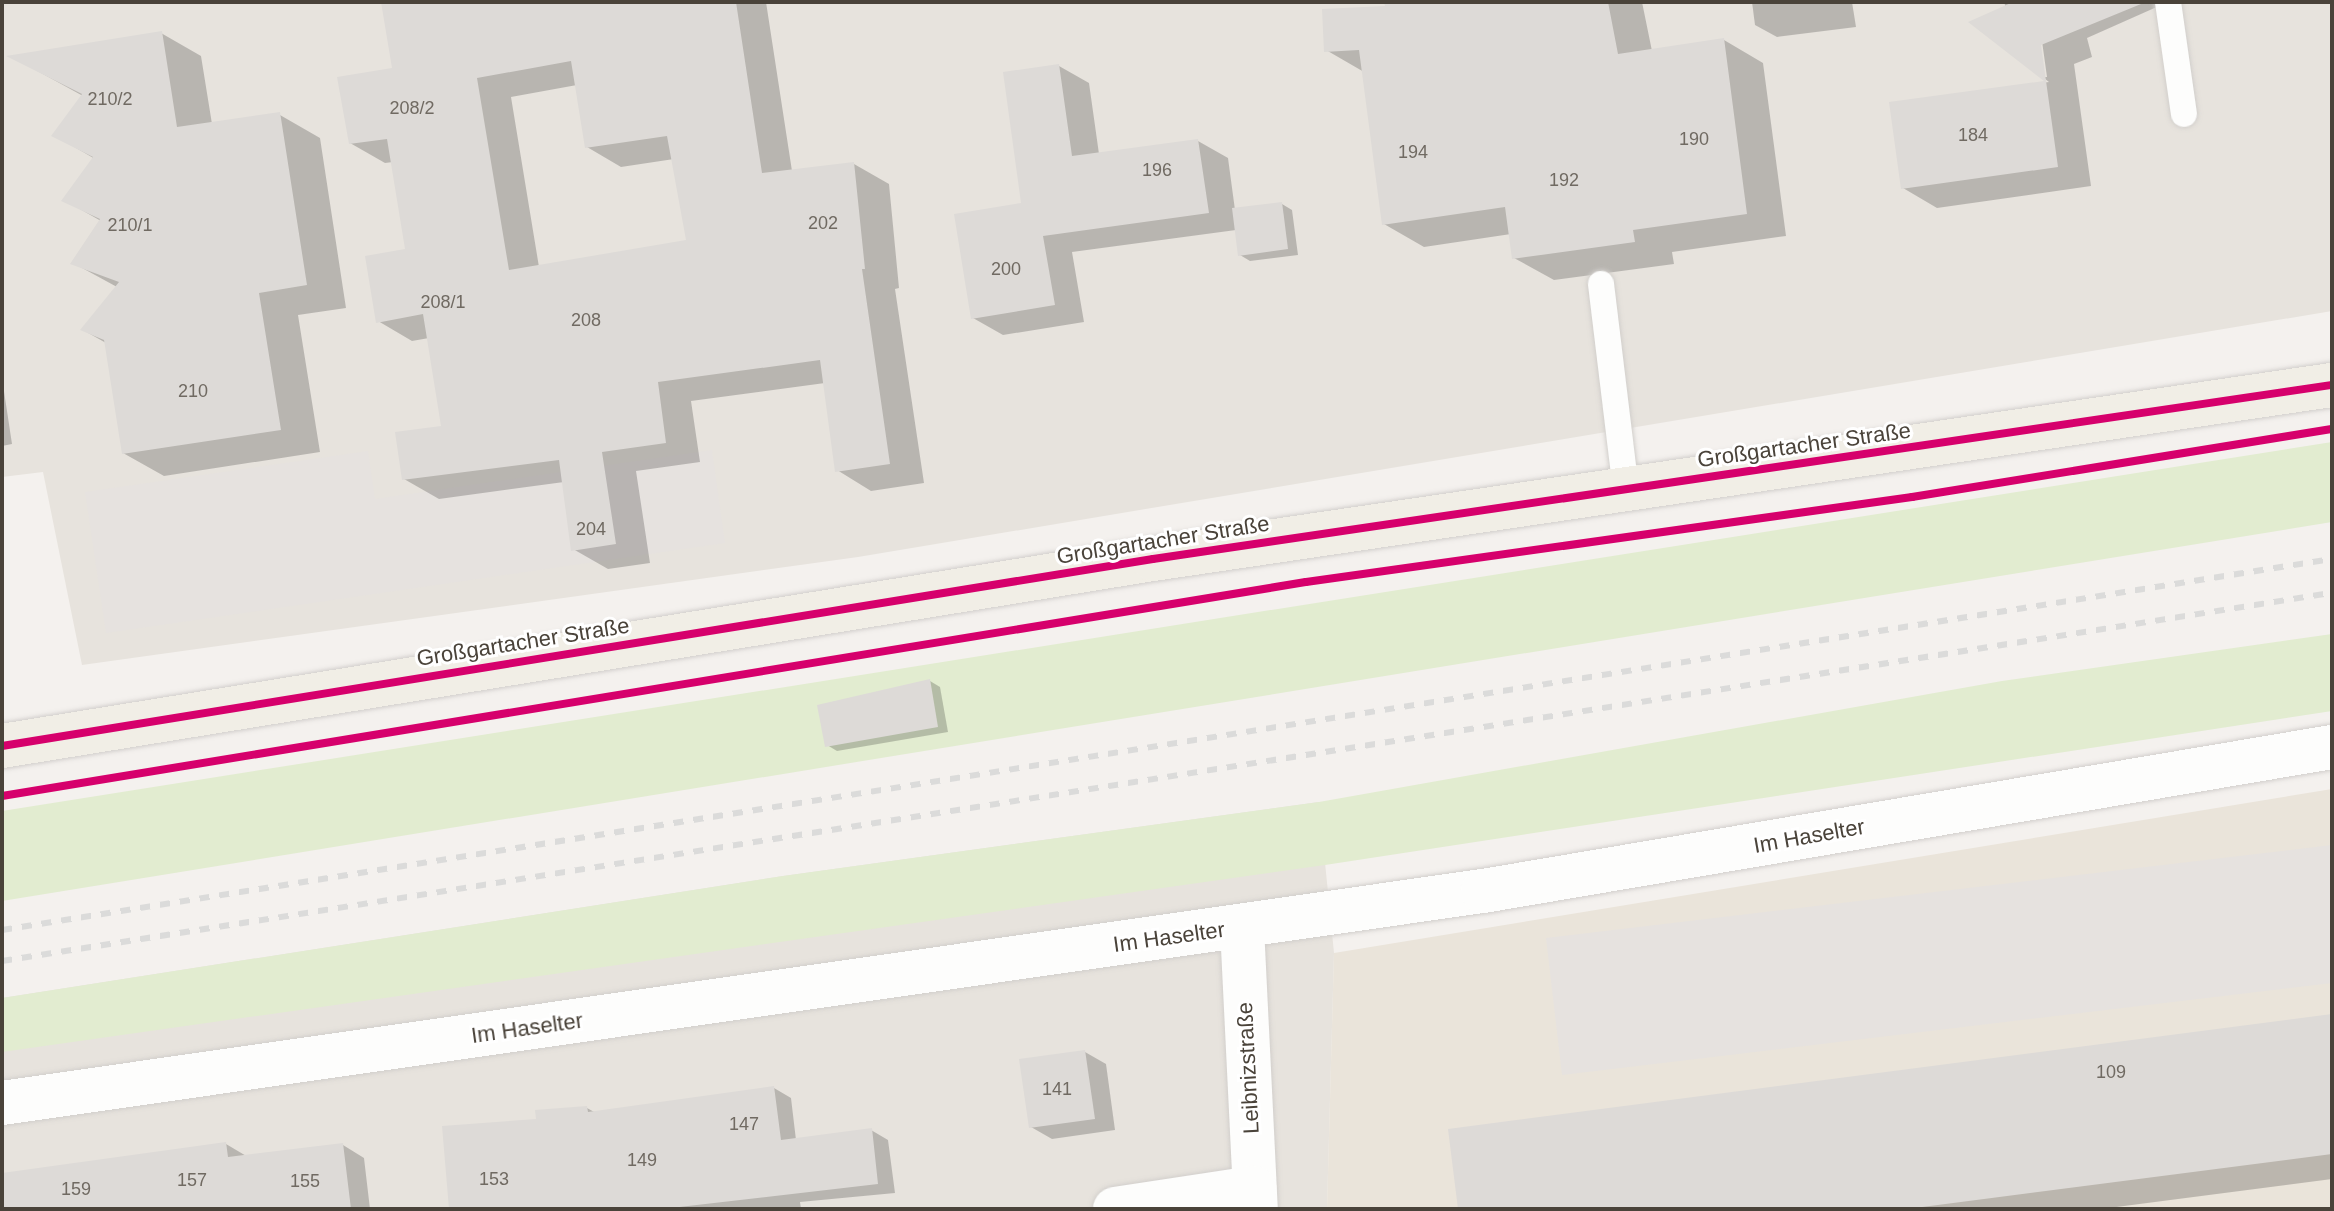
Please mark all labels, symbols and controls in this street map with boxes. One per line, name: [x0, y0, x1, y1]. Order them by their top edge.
house number: 210/2: [87, 88, 133, 110]
house number: 208/2: [389, 97, 435, 119]
house number: 184: [1958, 124, 1988, 146]
house number: 190: [1679, 128, 1709, 150]
house number: 194: [1398, 141, 1428, 163]
house number: 196: [1142, 159, 1172, 181]
house number: 192: [1549, 169, 1579, 191]
house number: 202: [808, 212, 838, 234]
house number: 210/1: [107, 214, 153, 236]
house number: 200: [991, 258, 1021, 280]
house number: 208/1: [420, 291, 466, 313]
house number: 208: [571, 309, 601, 331]
house number: 210: [178, 380, 208, 402]
street label: Großgartacher Straße: [1696, 417, 1912, 473]
street label: Großgartacher Straße: [1055, 510, 1271, 570]
house number: 204: [576, 518, 606, 540]
street label: Großgartacher Straße: [415, 612, 631, 672]
street label: Im Haselter: [1751, 813, 1867, 859]
street label: Im Haselter: [1111, 916, 1227, 958]
street label: Leibnizstraße: [1231, 1001, 1265, 1135]
street label: Im Haselter: [469, 1007, 585, 1049]
house number: 109: [2096, 1061, 2126, 1083]
house number: 141: [1042, 1078, 1072, 1100]
house number: 147: [729, 1113, 759, 1135]
house number: 149: [627, 1149, 657, 1171]
house number: 153: [479, 1168, 509, 1190]
house number: 157: [177, 1169, 207, 1191]
house number: 155: [290, 1170, 320, 1192]
house number: 159: [61, 1178, 91, 1200]

